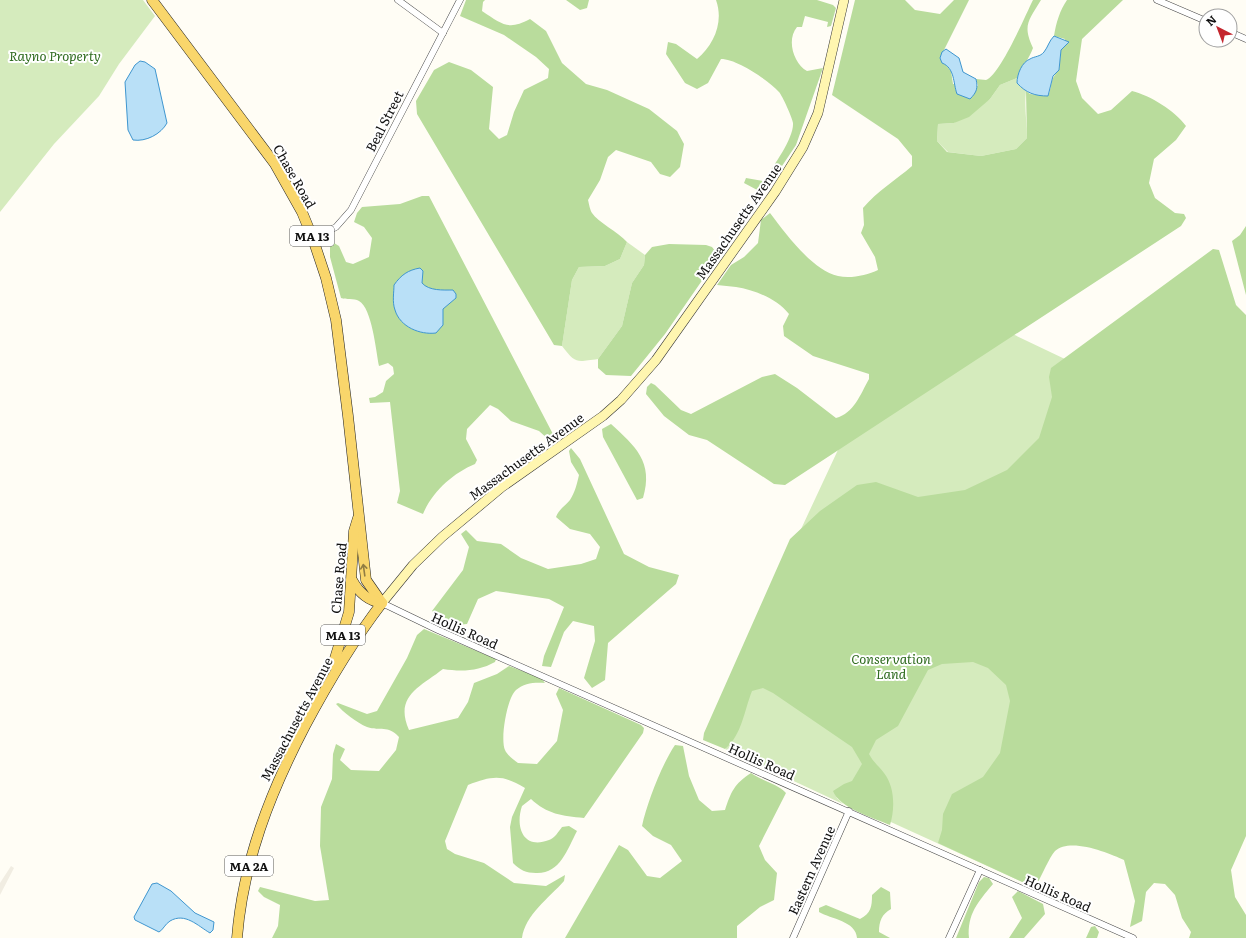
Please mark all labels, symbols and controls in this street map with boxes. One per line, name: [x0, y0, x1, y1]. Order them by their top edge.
north arrow: [1198, 8, 1238, 48]
text: N: [1202, 11, 1219, 29]
park label: Rayno Property: [9, 46, 101, 65]
street label: Beal Street: [360, 86, 408, 155]
street label: Chase Road: [269, 140, 321, 212]
street label: Massachusetts Avenue: [691, 159, 786, 283]
road number: MA 13: [290, 226, 334, 246]
street label: Massachusetts Avenue: [465, 408, 588, 504]
street label: Chase Road: [325, 542, 351, 614]
one-way arrow: [360, 564, 368, 577]
street label: Hollis Road: [429, 607, 501, 653]
road number: MA 13: [321, 625, 365, 645]
park label: Conservation Land: [851, 649, 931, 683]
street label: Massachusetts Avenue: [255, 653, 337, 784]
street label: Hollis Road: [726, 738, 798, 784]
street label: Eastern Avenue: [783, 822, 839, 918]
road number: MA 2A: [225, 856, 273, 876]
street label: Hollis Road: [1022, 870, 1094, 916]

